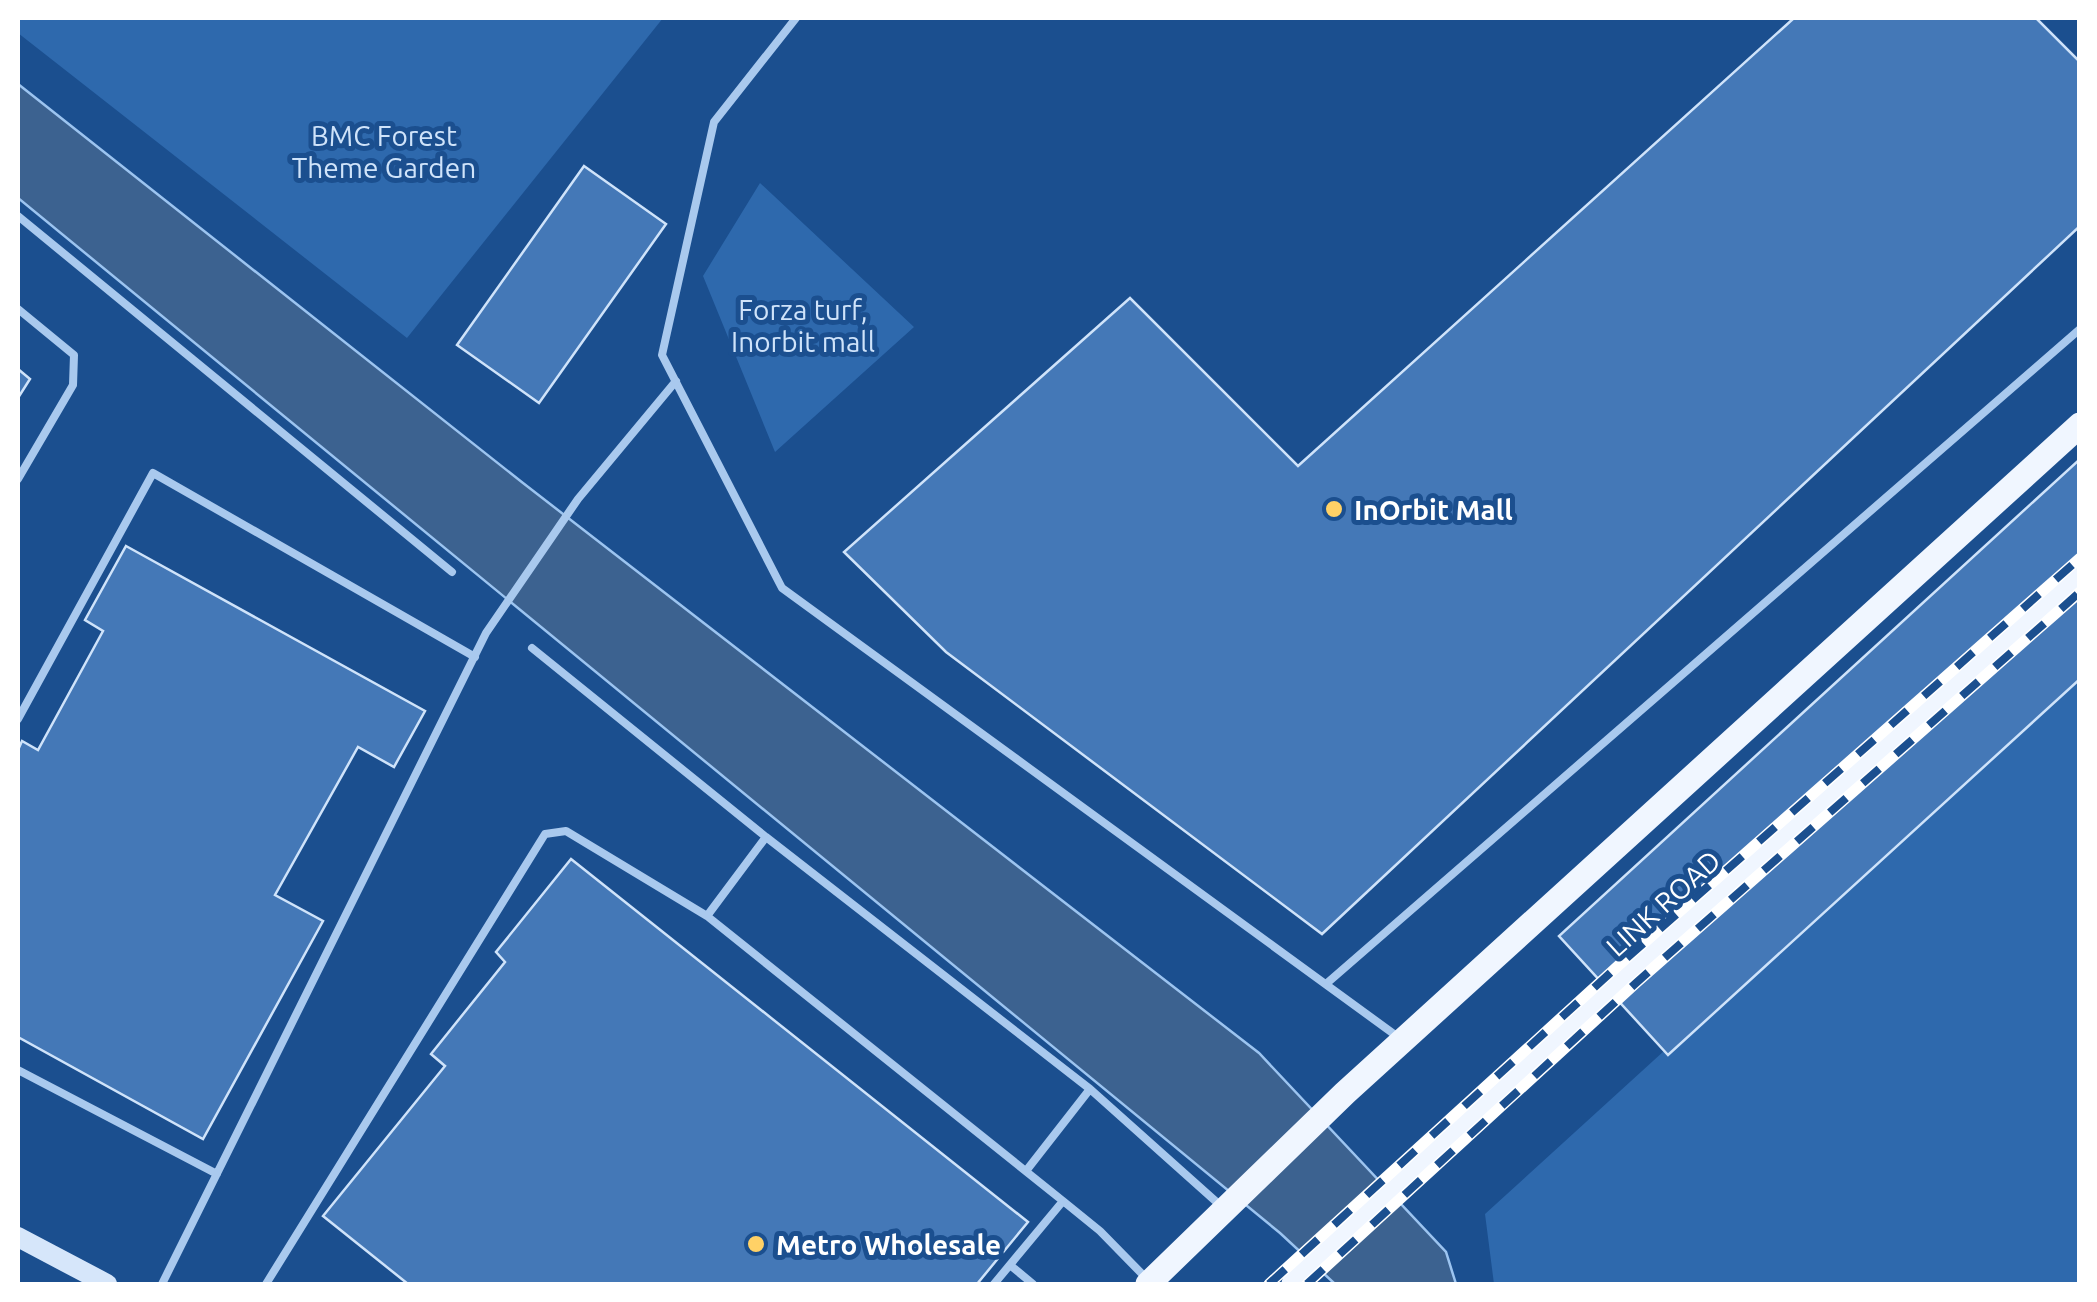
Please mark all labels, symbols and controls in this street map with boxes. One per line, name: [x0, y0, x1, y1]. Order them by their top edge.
park label: BMC Forest Theme Garden: [292, 120, 476, 183]
park label: Forza turf, Inorbit mall: [731, 294, 875, 357]
place label: InOrbit Mall: [1354, 494, 1513, 525]
marker: InOrbit Mall: [1323, 498, 1345, 520]
street label: LINK ROAD: [1600, 844, 1726, 962]
place label: Metro Wholesale: [776, 1229, 1001, 1260]
marker: Metro Wholesale: [745, 1233, 767, 1255]

